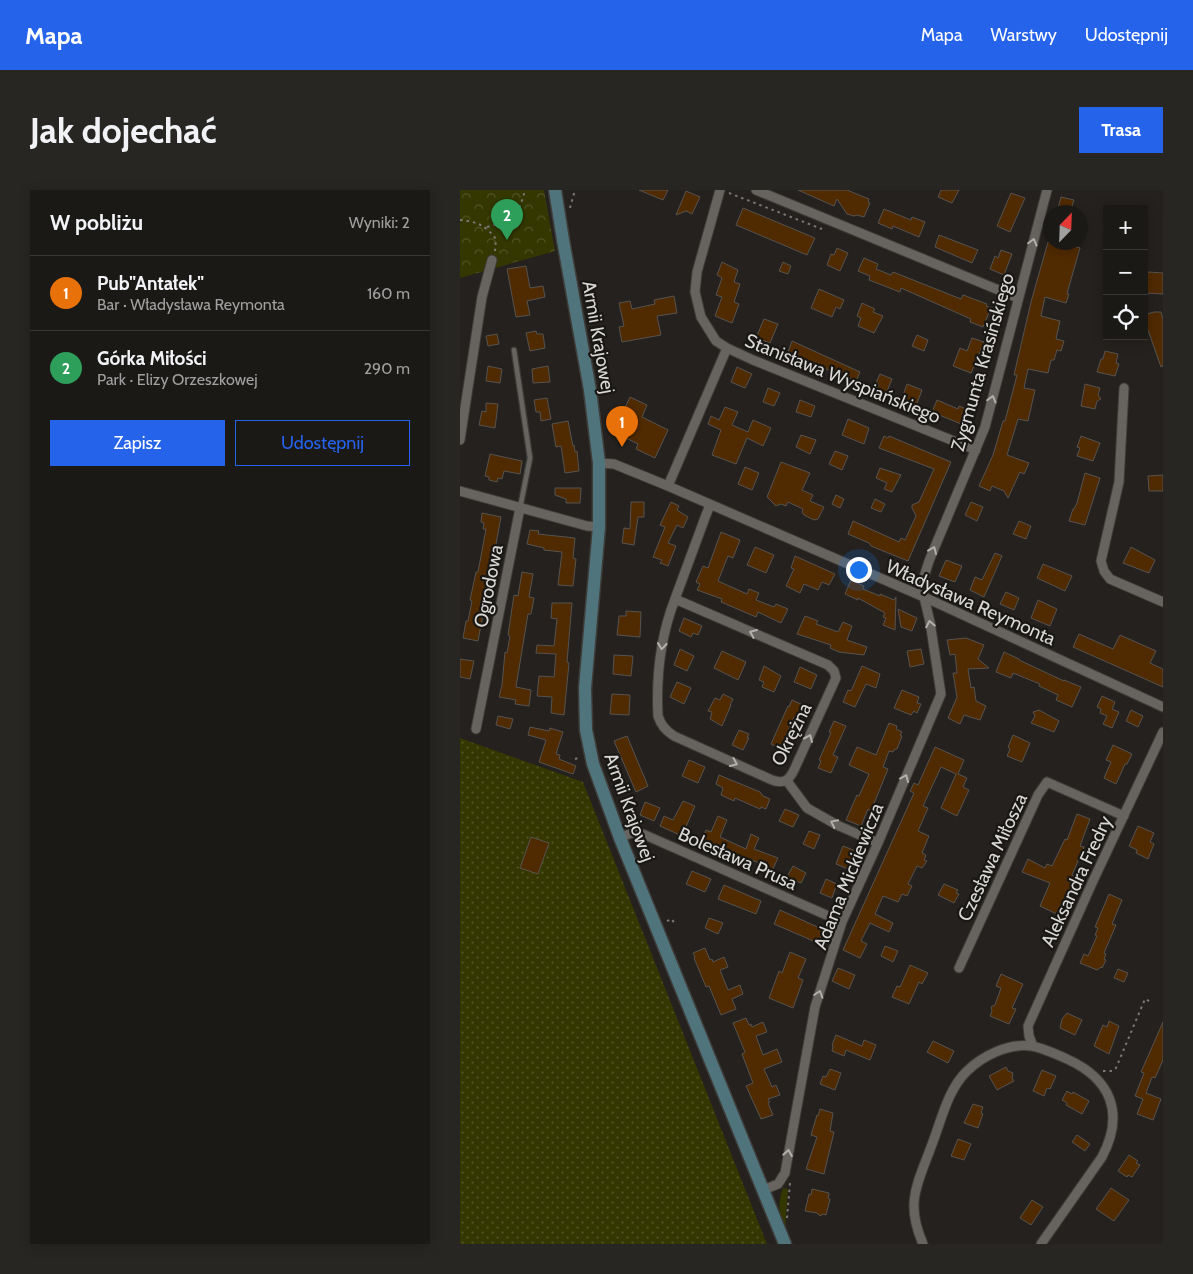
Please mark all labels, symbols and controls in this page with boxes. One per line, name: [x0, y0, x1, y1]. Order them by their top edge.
text: Mapa: [25, 21, 82, 50]
text: Mapa: [921, 24, 963, 46]
text: Warstwy: [991, 24, 1057, 46]
text: Udostępnij: [1085, 24, 1168, 46]
button: Trasa: [1079, 107, 1163, 153]
text: Jak dojechać: [30, 109, 217, 152]
pin: 2: [491, 199, 523, 240]
north arrow: [1043, 205, 1088, 250]
map controls: [1103, 205, 1148, 340]
button: +: [1103, 205, 1148, 250]
text: W pobliżu: [50, 210, 143, 235]
text: Wyniki: 2: [349, 213, 410, 232]
one-way arrow: [1027, 238, 1038, 246]
button: −: [1103, 250, 1148, 295]
street label: Zygmunta Krasińskiego: [946, 270, 1019, 454]
text: Pub"Antałek": [97, 272, 204, 295]
street label: Armii Krajowej: [577, 279, 620, 395]
text: 1: [63, 284, 69, 303]
text: 160 m: [367, 284, 410, 303]
text: Bar · Władysława Reymonta: [97, 295, 285, 314]
button: locate: [1103, 295, 1148, 340]
street label: Stanisława Wyspiańskiego: [742, 329, 944, 428]
text: Górka Miłości: [97, 347, 207, 370]
text: 2: [62, 359, 70, 378]
text: 290 m: [364, 359, 410, 378]
text: Park · Elizy Orzeszkowej: [97, 370, 258, 389]
one-way arrow: [986, 395, 997, 404]
pin: 1: [606, 406, 638, 447]
button: Zapisz: [50, 420, 225, 466]
button: Udostępnij: [235, 420, 410, 466]
street label: Ogrodowa: [469, 543, 508, 629]
one-way arrow: [927, 546, 937, 555]
street label: Władysława Reymonta: [882, 555, 1059, 650]
your location: [846, 557, 872, 583]
one-way arrow: [926, 620, 936, 628]
one-way arrow: [749, 628, 758, 639]
one-way arrow: [657, 642, 668, 650]
street label: Okrężna: [766, 699, 817, 770]
one-way arrow: [803, 734, 813, 743]
street label: Armii Krajowej: [599, 750, 660, 865]
one-way arrow: [729, 756, 738, 767]
one-way arrow: [899, 774, 910, 783]
street label: Czesława Miłosza: [953, 790, 1032, 925]
street label: Adama Mickiewicza: [809, 800, 888, 953]
street label: Aleksandra Fredry: [1036, 811, 1117, 951]
one-way arrow: [830, 819, 839, 829]
street label: Bolesława Prusa: [675, 822, 801, 895]
one-way arrow: [814, 990, 824, 999]
one-way arrow: [782, 1149, 793, 1158]

